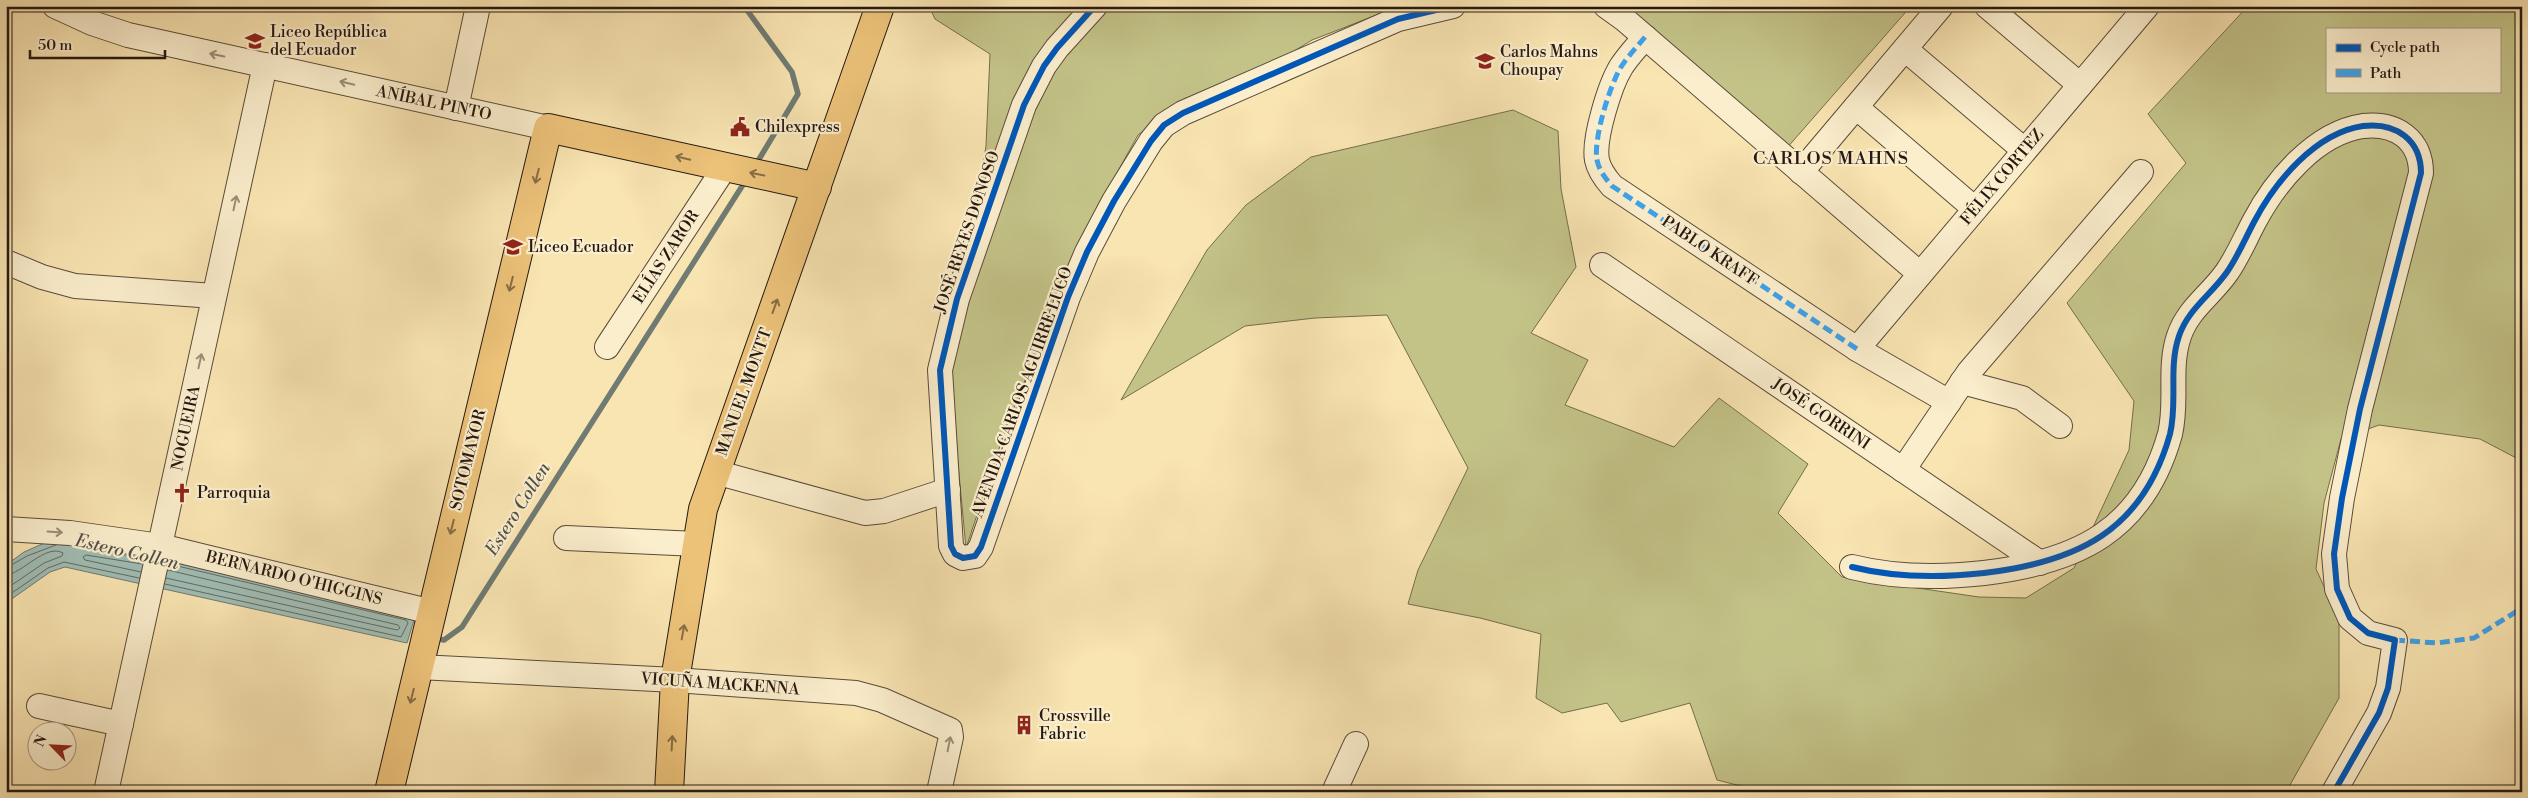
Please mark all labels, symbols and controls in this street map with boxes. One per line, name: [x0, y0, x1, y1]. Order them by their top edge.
place label: Liceo República del Ecuador: [270, 22, 388, 60]
scale bar: [30, 28, 165, 60]
legend: [2326, 28, 2500, 92]
school or university icon: Liceo República del Ecuador: [244, 30, 266, 52]
text: 50 m: [38, 36, 72, 55]
text: Cycle path: [2370, 38, 2440, 57]
place label: Carlos Mahns Choupay: [1500, 42, 1598, 80]
one-way arrow: [210, 49, 226, 59]
school or university icon: Carlos Mahns Choupay: [1474, 50, 1496, 72]
text: Path: [2370, 64, 2402, 83]
one-way arrow: [339, 78, 355, 88]
street label: ANÍBAL PINTO: [374, 79, 494, 125]
public building icon: Chilexpress: [729, 116, 751, 138]
place label: Chilexpress: [755, 117, 840, 137]
street label: FÉLIX CORTEZ: [1954, 123, 2048, 229]
district label: CARLOS MAHNS: [1753, 147, 1909, 170]
street label: JOSÉ REYES DONOSO: [928, 148, 1004, 317]
one-way arrow: [676, 153, 692, 162]
one-way arrow: [532, 167, 541, 183]
one-way arrow: [749, 169, 765, 178]
one-way arrow: [231, 195, 240, 211]
street label: ELÍAS ZAROR: [627, 205, 704, 307]
street label: PABLO KRAFF: [1658, 211, 1762, 291]
school or university icon: Liceo Ecuador: [502, 236, 524, 258]
place label: Liceo Ecuador: [528, 237, 634, 257]
street label: AVENIDA CARLOS AGUIRRE LUCO: [967, 264, 1077, 521]
one-way arrow: [506, 276, 515, 292]
one-way arrow: [771, 298, 780, 314]
street label: MANUEL MONTT: [712, 325, 776, 459]
one-way arrow: [196, 354, 205, 370]
street label: JOSÉ GORRINI: [1767, 372, 1875, 454]
street label: NOGUEIRA: [167, 383, 205, 472]
street label: SOTOMAYOR: [446, 407, 490, 513]
water label: Estero Collen: [480, 458, 556, 561]
church icon: Parroquia: [171, 482, 193, 504]
place label: Parroquia: [197, 483, 271, 503]
one-way arrow: [447, 519, 456, 535]
one-way arrow: [47, 527, 63, 536]
water label: Estero Collen: [72, 529, 182, 575]
street label: BERNARDO O'HIGGINS: [203, 546, 384, 610]
one-way arrow: [679, 624, 689, 640]
street label: VICUÑA MACKENNA: [639, 665, 801, 700]
one-way arrow: [407, 688, 416, 704]
place label: Crossville Fabric: [1039, 706, 1111, 744]
building icon: Crossville Fabric: [1013, 714, 1035, 736]
north arrow: [28, 720, 78, 770]
text: N: [31, 732, 52, 750]
one-way arrow: [667, 735, 676, 751]
one-way arrow: [945, 737, 955, 753]

